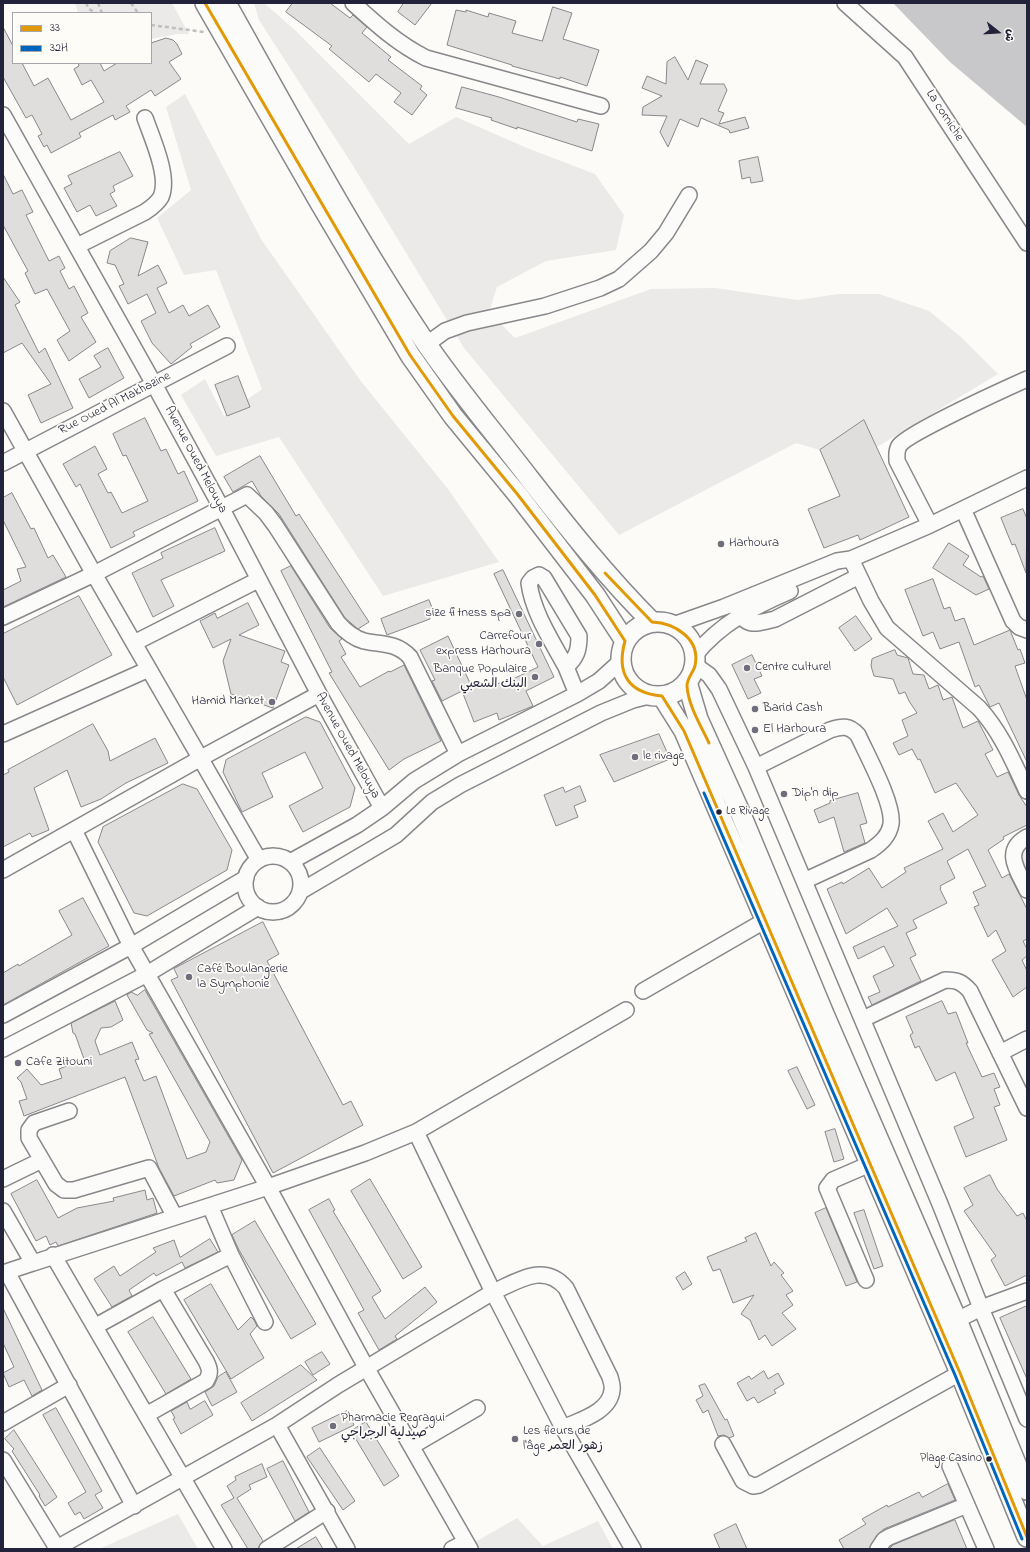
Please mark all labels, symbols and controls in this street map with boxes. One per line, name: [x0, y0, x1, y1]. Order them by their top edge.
legend: [12, 12, 152, 64]
north arrow: [978, 12, 1018, 52]
text: 33: [50, 19, 60, 37]
text: ش: [1000, 27, 1019, 44]
text: 32H: [50, 39, 68, 57]
street label: La corniche: [922, 87, 966, 145]
street label: Rue Oued Al Makhazine: [57, 369, 173, 439]
street label: Avenue Oued Melouya: [160, 404, 230, 516]
place label: Harhoura: [729, 536, 779, 552]
marker: Harhoura: [716, 539, 726, 549]
place label: size fitness spa: [425, 606, 511, 622]
marker: size fitness spa: [514, 609, 524, 619]
place label: Carrefour express Harhoura: [436, 629, 531, 660]
marker: Carrefour express Harhoura: [534, 639, 544, 649]
place label: Centre culturel: [755, 660, 831, 676]
place label: Banque Populaire البنك الشعبي: [434, 662, 527, 693]
marker: Centre culturel: [742, 663, 752, 673]
marker: Banque Populaire البنك الشعبي: [530, 672, 540, 682]
street label: Avenue Oued Melouya: [311, 690, 383, 802]
place label: Hamid Market: [192, 694, 264, 710]
marker: Hamid Market: [267, 697, 277, 707]
place label: Barid Cash: [763, 701, 823, 717]
marker: Barid Cash: [750, 704, 760, 714]
place label: El Harhoura: [763, 722, 826, 738]
marker: El Harhoura: [750, 725, 760, 735]
place label: le rivage: [643, 749, 684, 765]
marker: le rivage: [630, 752, 640, 762]
place label: Dip'n dip: [792, 786, 839, 802]
marker: Dip'n dip: [779, 789, 789, 799]
place label: Le Rivage: [726, 805, 769, 819]
marker: Le Rivage: [714, 807, 724, 817]
place label: Café Boulangerie la Symphonie: [197, 962, 288, 993]
marker: Café Boulangerie la Symphonie: [184, 972, 194, 982]
place label: Cafe Zitouni: [26, 1055, 92, 1071]
marker: Cafe Zitouni: [13, 1058, 23, 1068]
place label: Pharmacie Regragui صيدلية الرجراجي: [341, 1411, 445, 1442]
marker: Pharmacie Regragui صيدلية الرجراجي: [328, 1421, 338, 1431]
place label: Les fleurs de l'âge زهور العمر: [523, 1424, 603, 1455]
marker: Les fleurs de l'âge زهور العمر: [510, 1434, 520, 1444]
place label: Plage Casino: [920, 1452, 982, 1466]
marker: Plage Casino: [984, 1454, 994, 1464]

